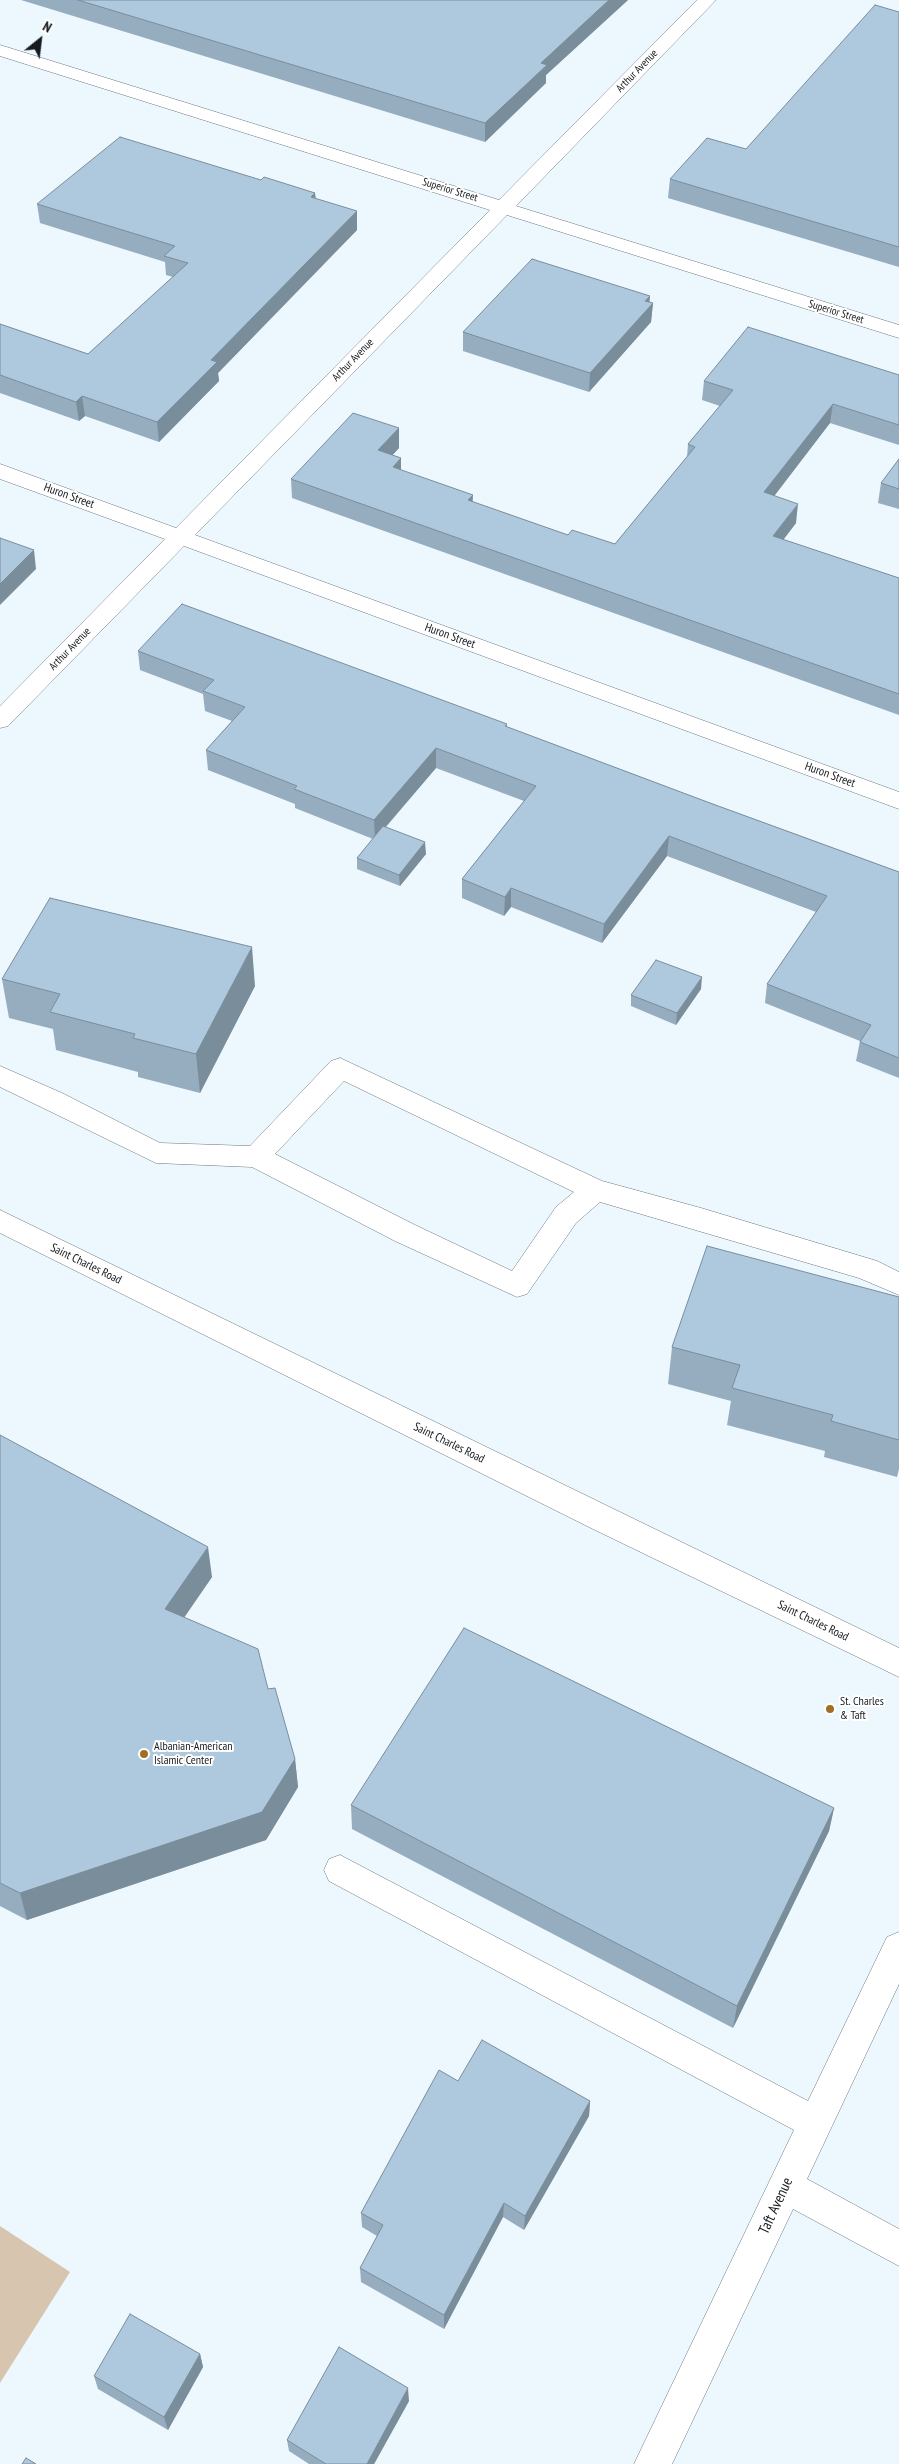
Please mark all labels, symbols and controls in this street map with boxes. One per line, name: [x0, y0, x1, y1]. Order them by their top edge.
north arrow: [15, 15, 65, 65]
text: N: [40, 17, 55, 37]
street label: Arthur Avenue: [613, 47, 661, 95]
street label: Superior Street: [421, 175, 479, 205]
street label: Superior Street: [807, 297, 865, 327]
street label: Arthur Avenue: [329, 336, 377, 384]
street label: Huron Street: [42, 480, 96, 512]
street label: Huron Street: [423, 620, 477, 652]
street label: Arthur Avenue: [46, 625, 94, 673]
street label: Huron Street: [803, 759, 857, 791]
street label: Saint Charles Road: [48, 1241, 124, 1287]
street label: Saint Charles Road: [411, 1420, 487, 1466]
street label: Saint Charles Road: [775, 1598, 851, 1644]
place label: St. Charles & Taft: [840, 1695, 884, 1723]
marker: St. Charles & Taft: [824, 1703, 836, 1715]
place label: Albanian-American Islamic Center: [154, 1740, 233, 1768]
marker: Albanian-American Islamic Center: [138, 1748, 150, 1760]
street label: Taft Avenue: [755, 2175, 797, 2237]

